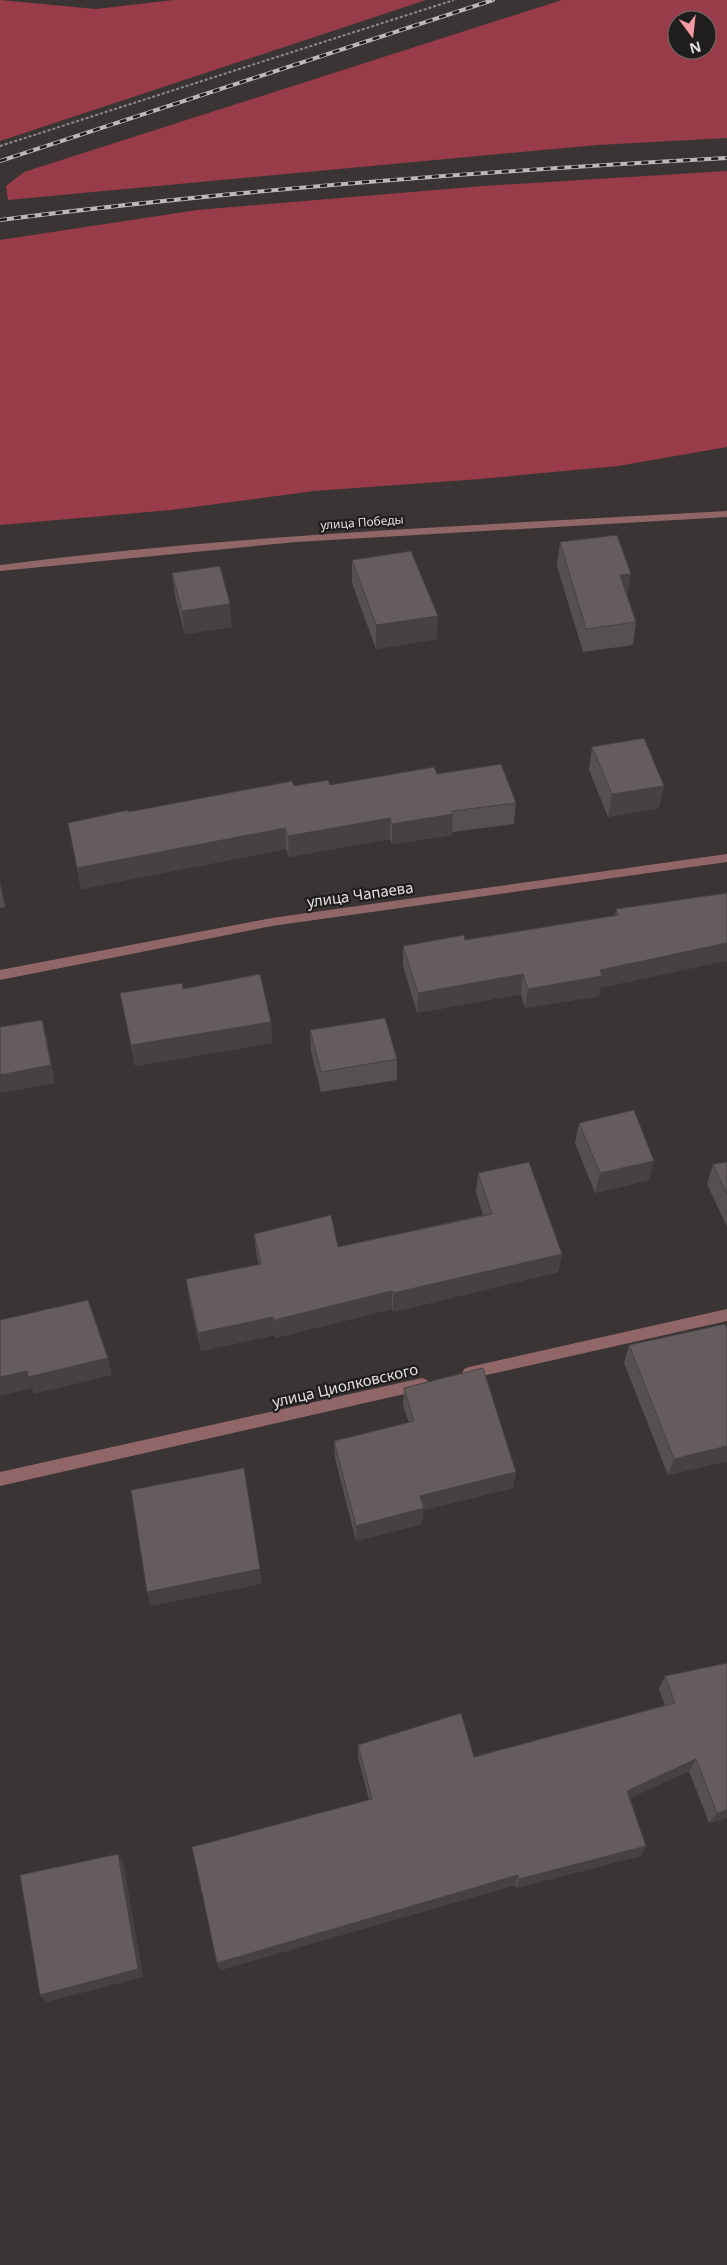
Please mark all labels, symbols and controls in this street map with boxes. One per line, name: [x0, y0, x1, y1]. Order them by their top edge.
north arrow: [667, 10, 717, 60]
text: N: [688, 37, 703, 59]
street label: улица Победы: [320, 511, 404, 533]
street label: улица Чапаева: [305, 877, 415, 911]
street label: улица Циолковского: [270, 1358, 420, 1411]

